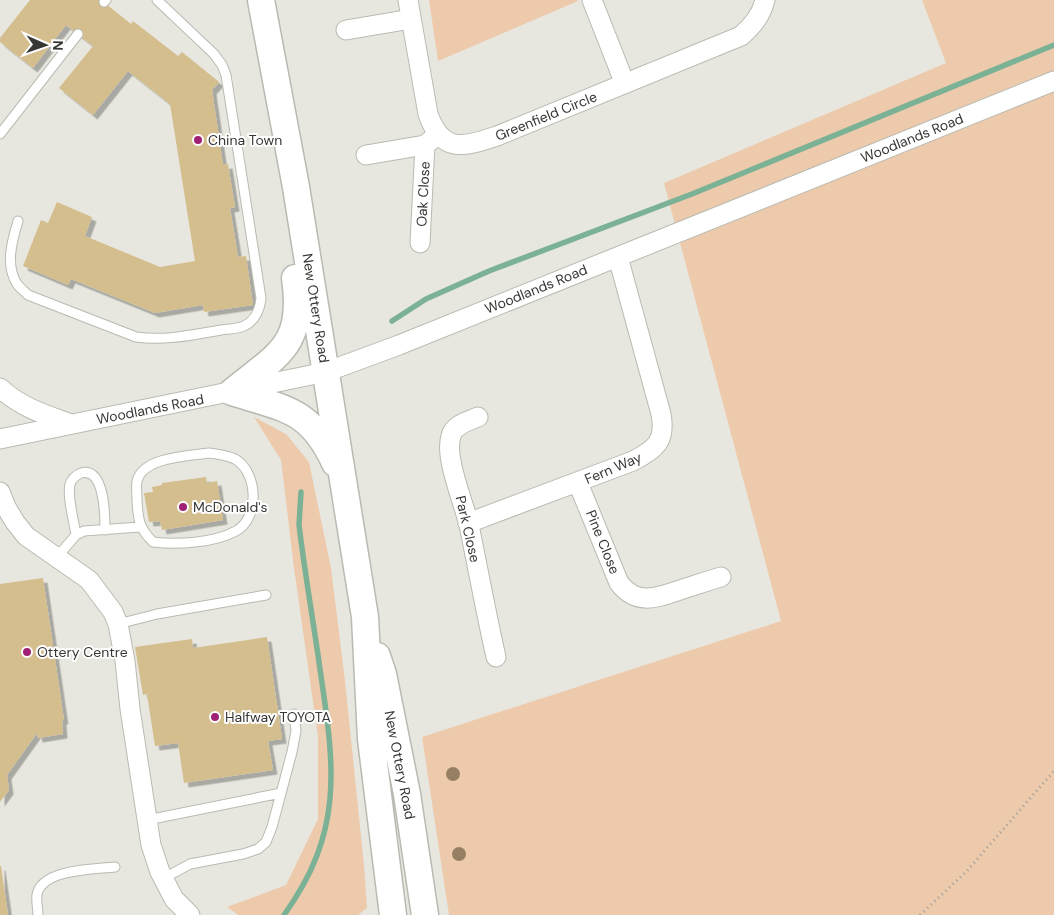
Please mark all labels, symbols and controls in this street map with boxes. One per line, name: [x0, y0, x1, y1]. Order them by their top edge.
north arrow: [20, 20, 70, 70]
text: N: [49, 40, 67, 51]
street label: Greenfield Circle: [492, 87, 600, 145]
street label: Woodlands Road: [858, 109, 966, 167]
place label: China Town: [208, 131, 282, 149]
marker: China Town: [192, 134, 204, 146]
street label: Oak Close: [412, 161, 434, 227]
street label: New Ottery Road: [298, 252, 334, 364]
street label: Woodlands Road: [482, 260, 590, 318]
street label: Woodlands Road: [95, 390, 205, 428]
street label: Fern Way: [582, 448, 644, 488]
street label: Park Close: [452, 494, 484, 564]
place label: McDonald's: [193, 498, 268, 516]
marker: McDonald's: [177, 501, 189, 513]
street label: Pine Close: [582, 507, 624, 577]
place label: Ottery Centre: [37, 643, 128, 661]
marker: Ottery Centre: [21, 646, 33, 658]
place label: Halfway TOYOTA: [225, 708, 331, 726]
street label: New Ottery Road: [381, 709, 419, 821]
marker: Halfway TOYOTA: [209, 711, 221, 723]

